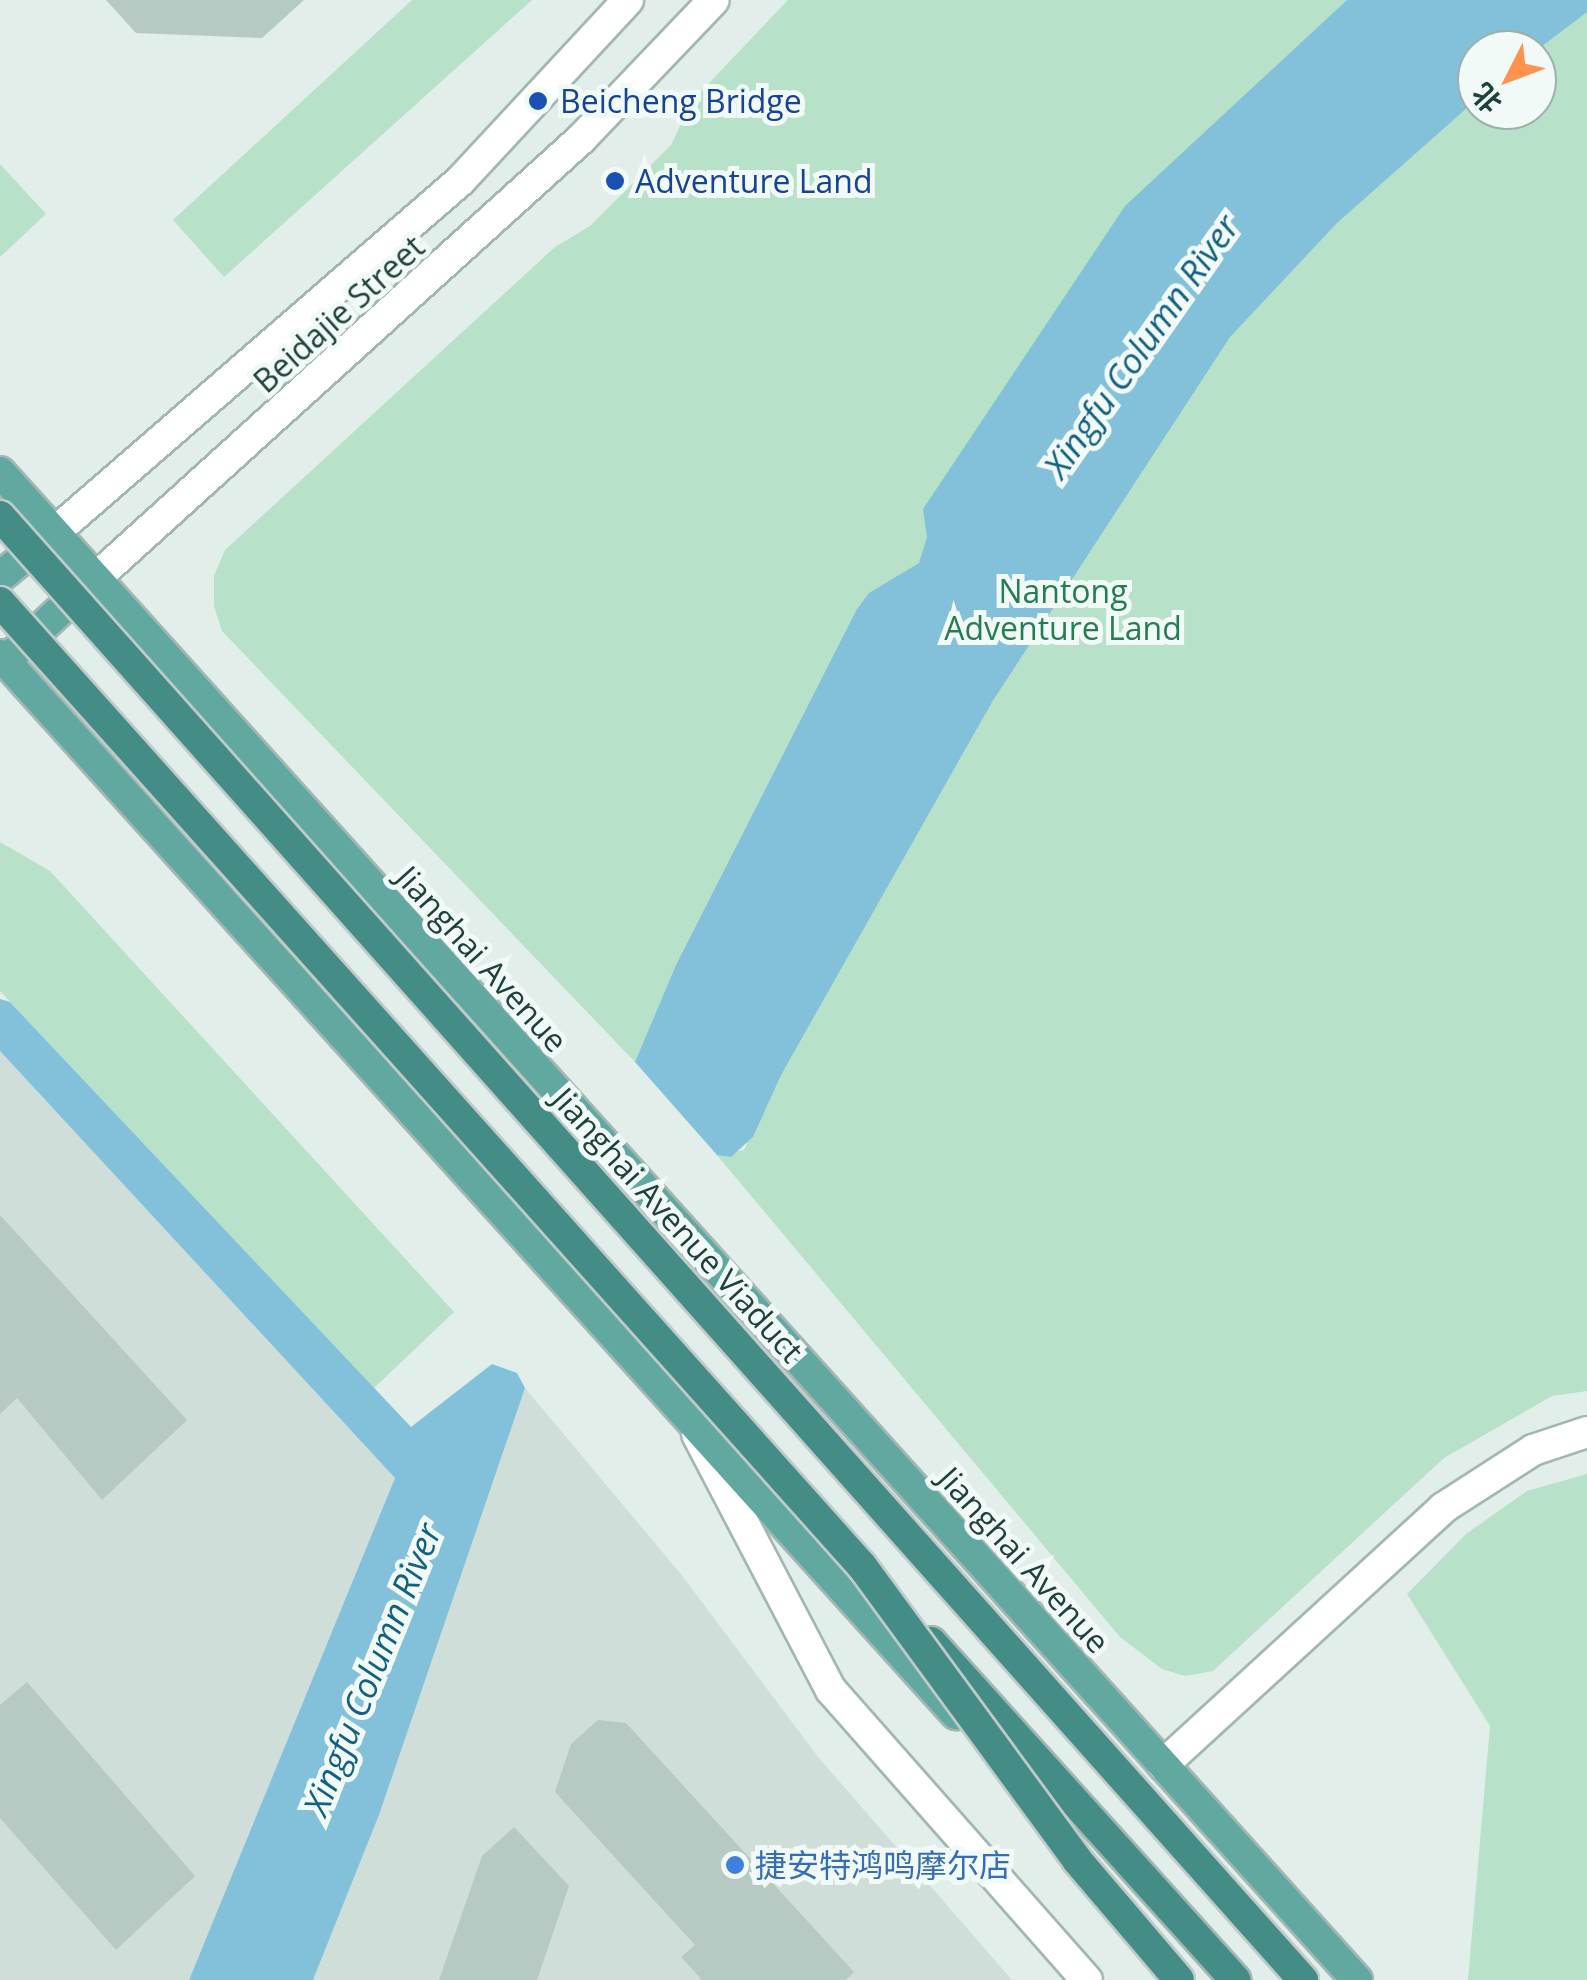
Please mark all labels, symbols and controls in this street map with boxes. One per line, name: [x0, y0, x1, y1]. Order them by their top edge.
north arrow: [1457, 30, 1557, 130]
text: 北: [1463, 76, 1510, 122]
place label: Beicheng Bridge: [560, 82, 802, 120]
marker: Beicheng Bridge: [525, 88, 551, 114]
place label: Adventure Land: [635, 162, 872, 200]
marker: Adventure Land: [604, 170, 626, 192]
water label: Xingfu Column River: [1035, 207, 1247, 485]
street label: Beidajie Street: [246, 228, 432, 400]
park label: Nantong Adventure Land: [944, 573, 1182, 648]
street label: Jianghai Avenue: [389, 858, 575, 1060]
street label: Jianghai Avenue Viaduct: [545, 1080, 811, 1370]
street label: Jianghai Avenue: [931, 1459, 1117, 1661]
water label: Xingfu Column River: [294, 1517, 450, 1821]
place label: 捷安特鸿鸣摩尔店: [755, 1846, 1011, 1884]
marker: 捷安特鸿鸣摩尔店: [724, 1854, 746, 1876]

